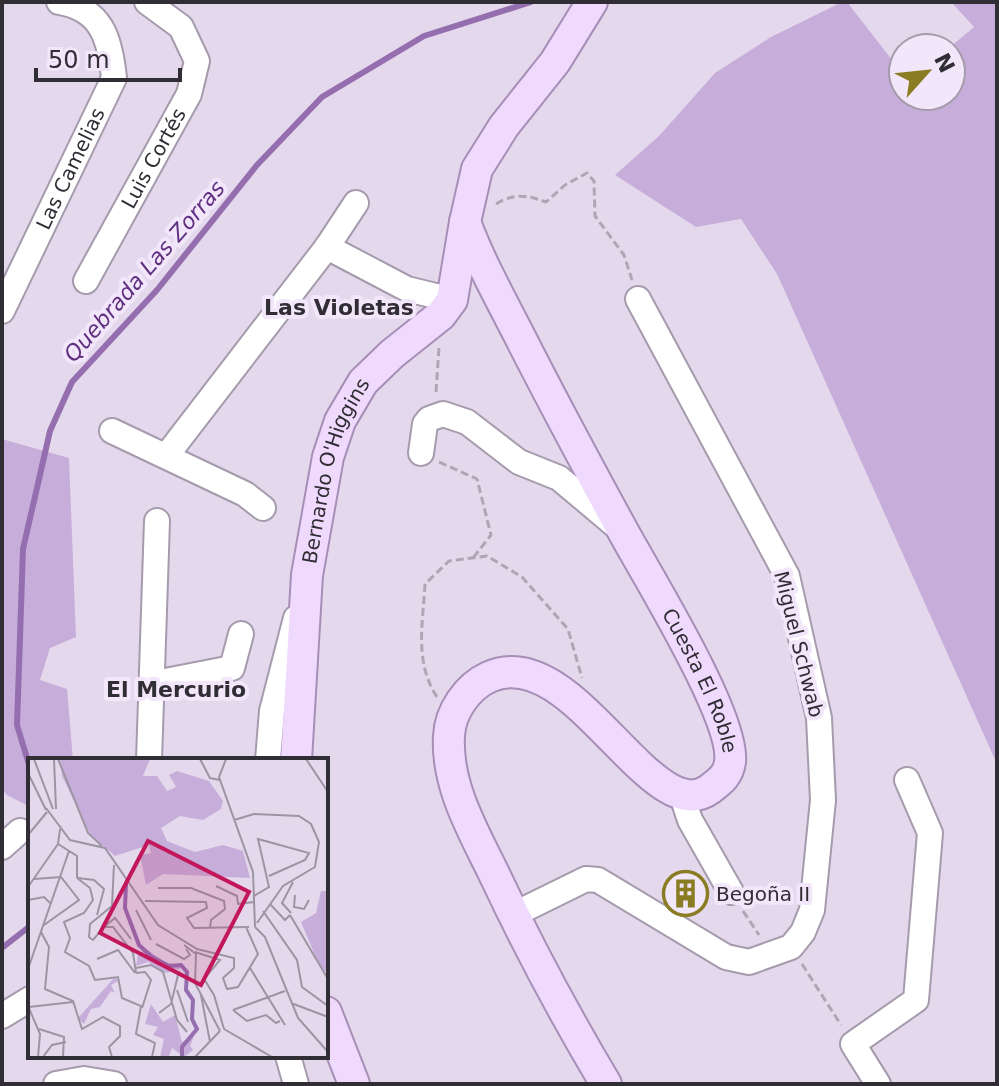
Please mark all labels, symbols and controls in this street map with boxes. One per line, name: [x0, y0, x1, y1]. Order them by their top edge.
scale bar: [36, 32, 180, 82]
north arrow: [887, 32, 967, 112]
text: 50 m: [48, 46, 110, 74]
text: N: [929, 49, 960, 77]
street label: Las Camelias: [31, 104, 110, 233]
street label: Luis Cortés: [116, 104, 191, 213]
water label: Quebrada Las Zorras: [59, 176, 230, 367]
district label: Las Violetas: [264, 295, 414, 320]
street label: Bernardo O'Higgins: [297, 374, 375, 566]
street label: Miguel Schwab: [769, 568, 829, 720]
street label: Cuesta El Roble: [657, 604, 742, 755]
district label: El Mercurio: [106, 677, 246, 702]
inset map: [28, 758, 328, 1058]
building icon: Begoña II: [661, 870, 709, 918]
place label: Begoña II: [716, 882, 810, 906]

